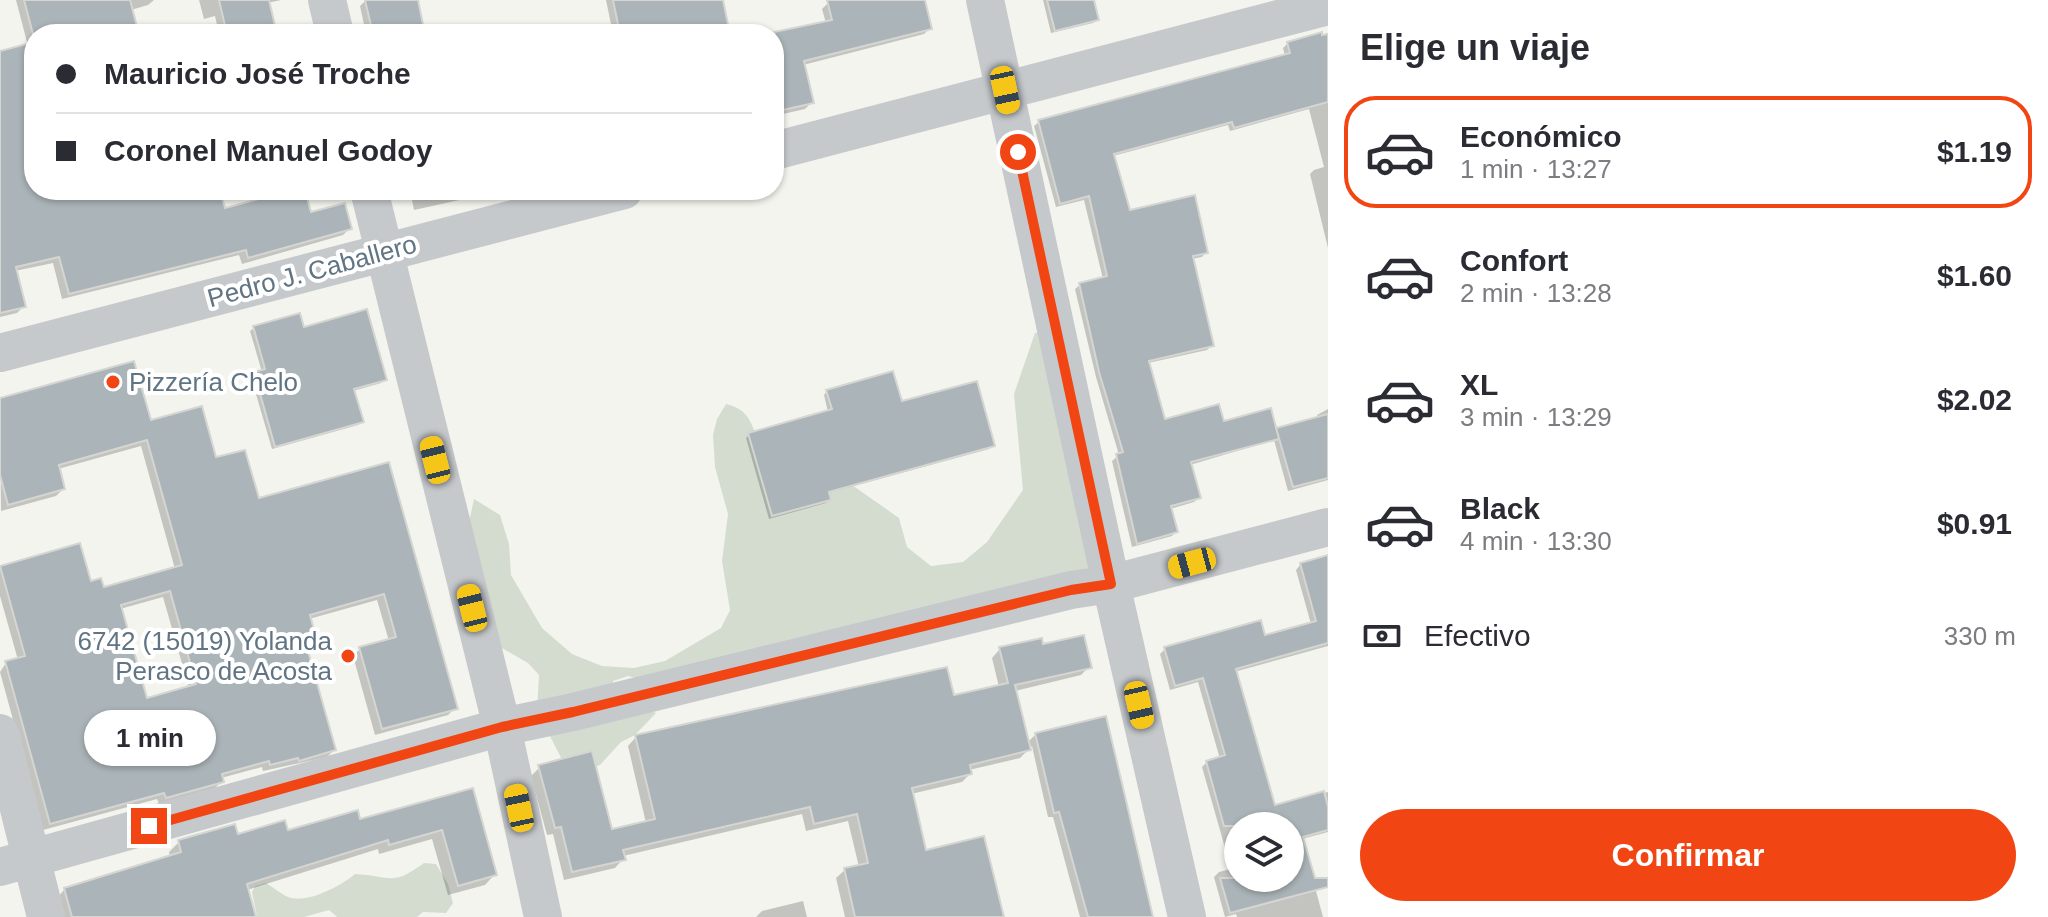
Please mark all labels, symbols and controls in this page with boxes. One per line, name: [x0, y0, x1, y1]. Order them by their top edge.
text: Elige un viaje: [1360, 27, 1590, 68]
text: Mauricio José Troche: [104, 57, 411, 90]
car: [988, 64, 1022, 116]
icon: car: [1364, 116, 1436, 188]
text: Económico: [1460, 120, 1622, 153]
text: Coronel Manuel Godoy: [104, 134, 432, 167]
route start: [1000, 134, 1036, 170]
text: $1.19: [1937, 135, 2012, 168]
text: 1 min · 13:27: [1460, 154, 1612, 184]
street label: Pedro J. Caballero: [204, 229, 420, 313]
icon: car: [1364, 240, 1436, 312]
text: Confort: [1460, 244, 1568, 277]
text: $1.60: [1937, 259, 2012, 292]
text: 2 min · 13:28: [1460, 278, 1612, 308]
icon: car: [1364, 364, 1436, 436]
place label: Pizzería Chelo: [129, 367, 298, 397]
text: XL: [1460, 368, 1498, 401]
marker: Pizzería Chelo: [104, 373, 122, 391]
text: $2.02: [1937, 383, 2012, 416]
text: 3 min · 13:29: [1460, 402, 1612, 432]
car: [418, 434, 452, 486]
icon: car: [1364, 488, 1436, 560]
text: Black: [1460, 492, 1540, 525]
text: $0.91: [1937, 507, 2012, 540]
text: 4 min · 13:30: [1460, 526, 1612, 556]
car: [1166, 545, 1218, 581]
car: [455, 582, 489, 634]
icon: cash: [1360, 614, 1404, 658]
text: Efectivo: [1424, 619, 1531, 652]
text: 330 m: [1944, 621, 2016, 651]
place label: 6742 (15019) Yolanda Perasco de Acosta: [78, 626, 333, 686]
marker: 6742 (15019) Yolanda Perasco de Acosta: [339, 647, 357, 665]
car: [1122, 679, 1156, 731]
callout: 1 min: [83, 710, 215, 766]
text: 1 min: [116, 723, 184, 753]
car: [502, 782, 536, 834]
route end: [131, 808, 167, 844]
button: Confirmar: [1360, 809, 2016, 901]
map controls: [1224, 812, 1304, 892]
button: layers: [1224, 812, 1304, 892]

